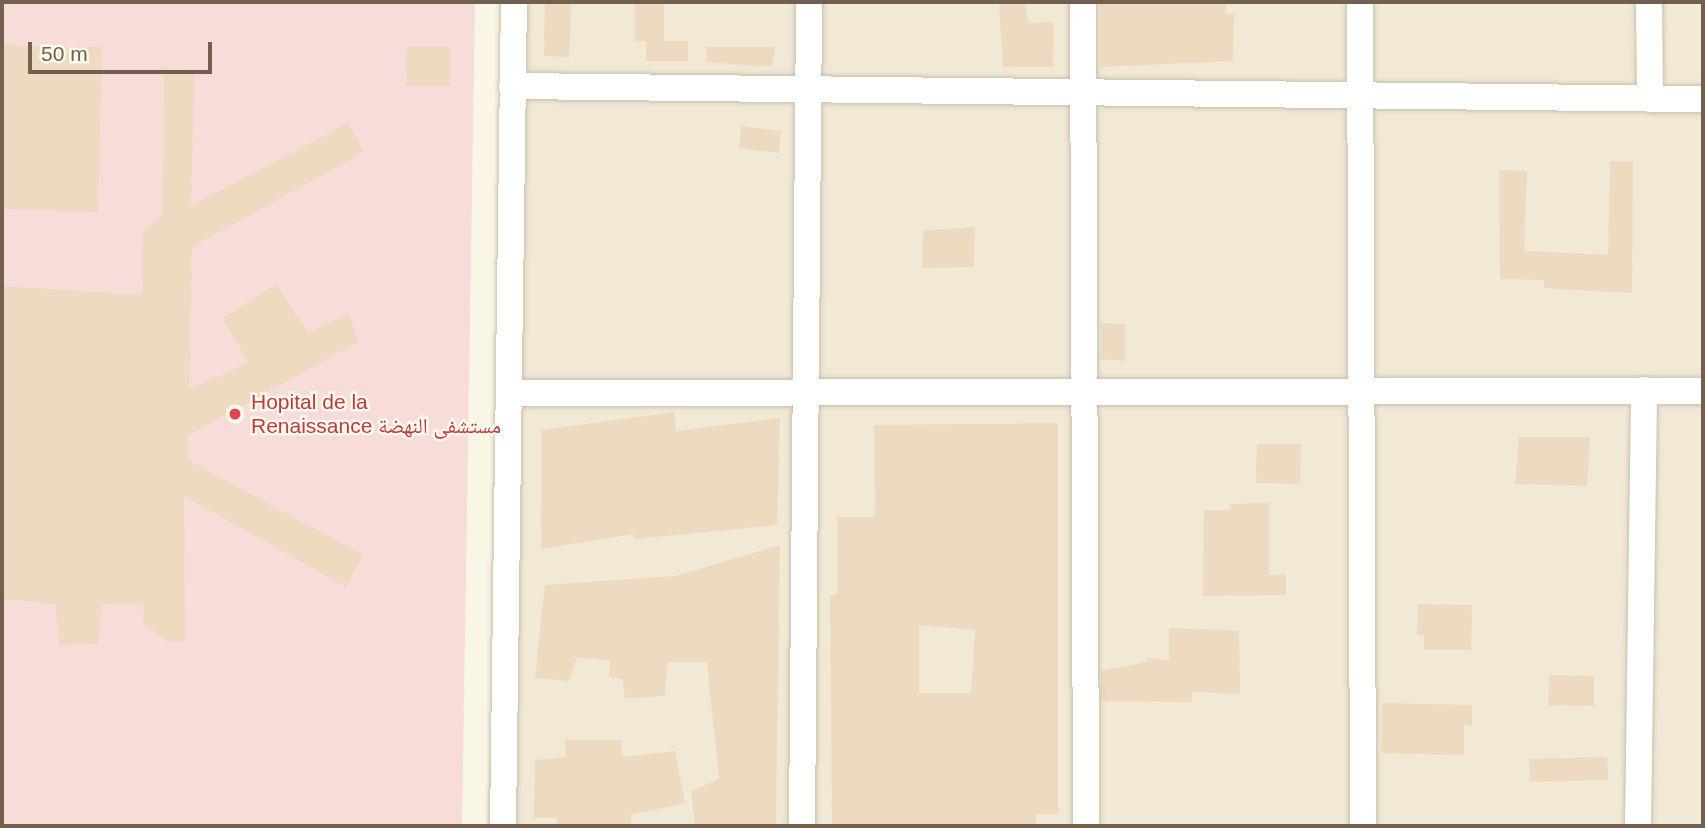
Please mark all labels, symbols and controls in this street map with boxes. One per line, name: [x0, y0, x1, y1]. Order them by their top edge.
scale bar: [32, 28, 215, 72]
text: 50 m: [41, 42, 88, 65]
place label: Hopital de la Renaissance مستشفى النهضة: [251, 389, 501, 439]
marker: Hopital de la Renaissance مستشفى النهضة: [225, 404, 245, 424]

